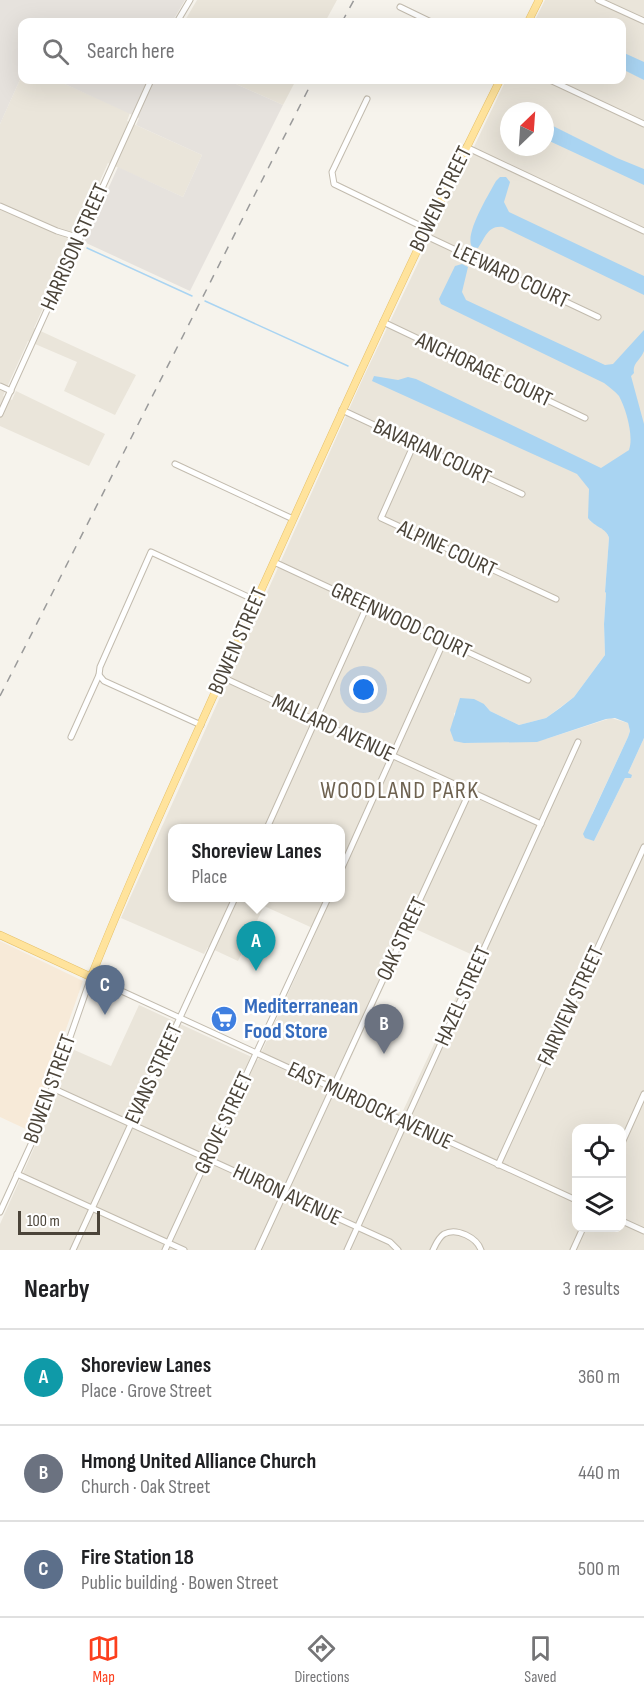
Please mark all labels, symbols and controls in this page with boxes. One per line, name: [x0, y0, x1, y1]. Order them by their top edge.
search box: [18, 18, 626, 84]
icon: search: [39, 35, 72, 68]
text: Search here: [87, 38, 174, 65]
north arrow: [500, 102, 554, 156]
street label: BOWEN STREET: [404, 142, 478, 256]
street label: HARRISON STREET: [35, 179, 115, 314]
street label: LEEWARD COURT: [449, 237, 573, 315]
street label: ANCHORAGE COURT: [411, 326, 556, 413]
street label: BAVARIAN COURT: [369, 413, 495, 491]
street label: ALPINE COURT: [392, 514, 501, 584]
street label: GREENWOOD COURT: [327, 577, 476, 665]
street label: BOWEN STREET: [202, 583, 274, 699]
your location: [349, 675, 378, 704]
street label: MALLARD AVENUE: [268, 688, 398, 768]
district label: WOODLAND PARK: [320, 776, 480, 805]
popup: [168, 824, 345, 902]
text: Shoreview Lanes: [191, 838, 322, 865]
text: Place: [191, 865, 227, 889]
street label: OAK STREET: [371, 893, 433, 985]
pin: A: [236, 922, 276, 971]
street label: HAZEL STREET: [429, 942, 497, 1050]
street label: FAIRVIEW STREET: [532, 942, 610, 1070]
pin: C: [86, 966, 124, 1015]
place label: Mediterranean Food Store: [244, 993, 358, 1045]
supermarket icon: Mediterranean Food Store: [209, 1004, 239, 1034]
pin: B: [364, 1004, 404, 1054]
street label: EVANS STREET: [119, 1020, 189, 1128]
street label: BOWEN STREET: [18, 1031, 82, 1147]
street label: EAST MURDOCK AVENUE: [283, 1056, 457, 1156]
street label: GROVE STREET: [189, 1068, 259, 1178]
map controls: [572, 1124, 626, 1232]
button: locate: [572, 1124, 626, 1178]
street label: HURON AVENUE: [228, 1158, 346, 1232]
button: layers: [572, 1178, 626, 1232]
scale bar: [18, 1208, 100, 1236]
text: 100 m: [27, 1212, 60, 1231]
text: Nearby: [24, 1274, 90, 1305]
text: 3 results: [563, 1277, 620, 1301]
text: Shoreview Lanes: [81, 1352, 211, 1379]
text: A: [39, 1365, 48, 1389]
text: 360 m: [578, 1365, 620, 1389]
text: Place · Grove Street: [81, 1379, 212, 1403]
text: Hmong United Alliance Church: [81, 1448, 316, 1475]
text: B: [39, 1461, 48, 1485]
text: 440 m: [578, 1461, 620, 1485]
text: Church · Oak Street: [81, 1475, 210, 1499]
text: Fire Station 18: [81, 1544, 194, 1571]
text: C: [38, 1557, 49, 1581]
text: 500 m: [578, 1557, 620, 1581]
text: Public building · Bowen Street: [81, 1571, 278, 1595]
tab: Map: [87, 1632, 120, 1687]
tab: Directions: [294, 1632, 350, 1687]
tab: Saved: [524, 1632, 557, 1687]

